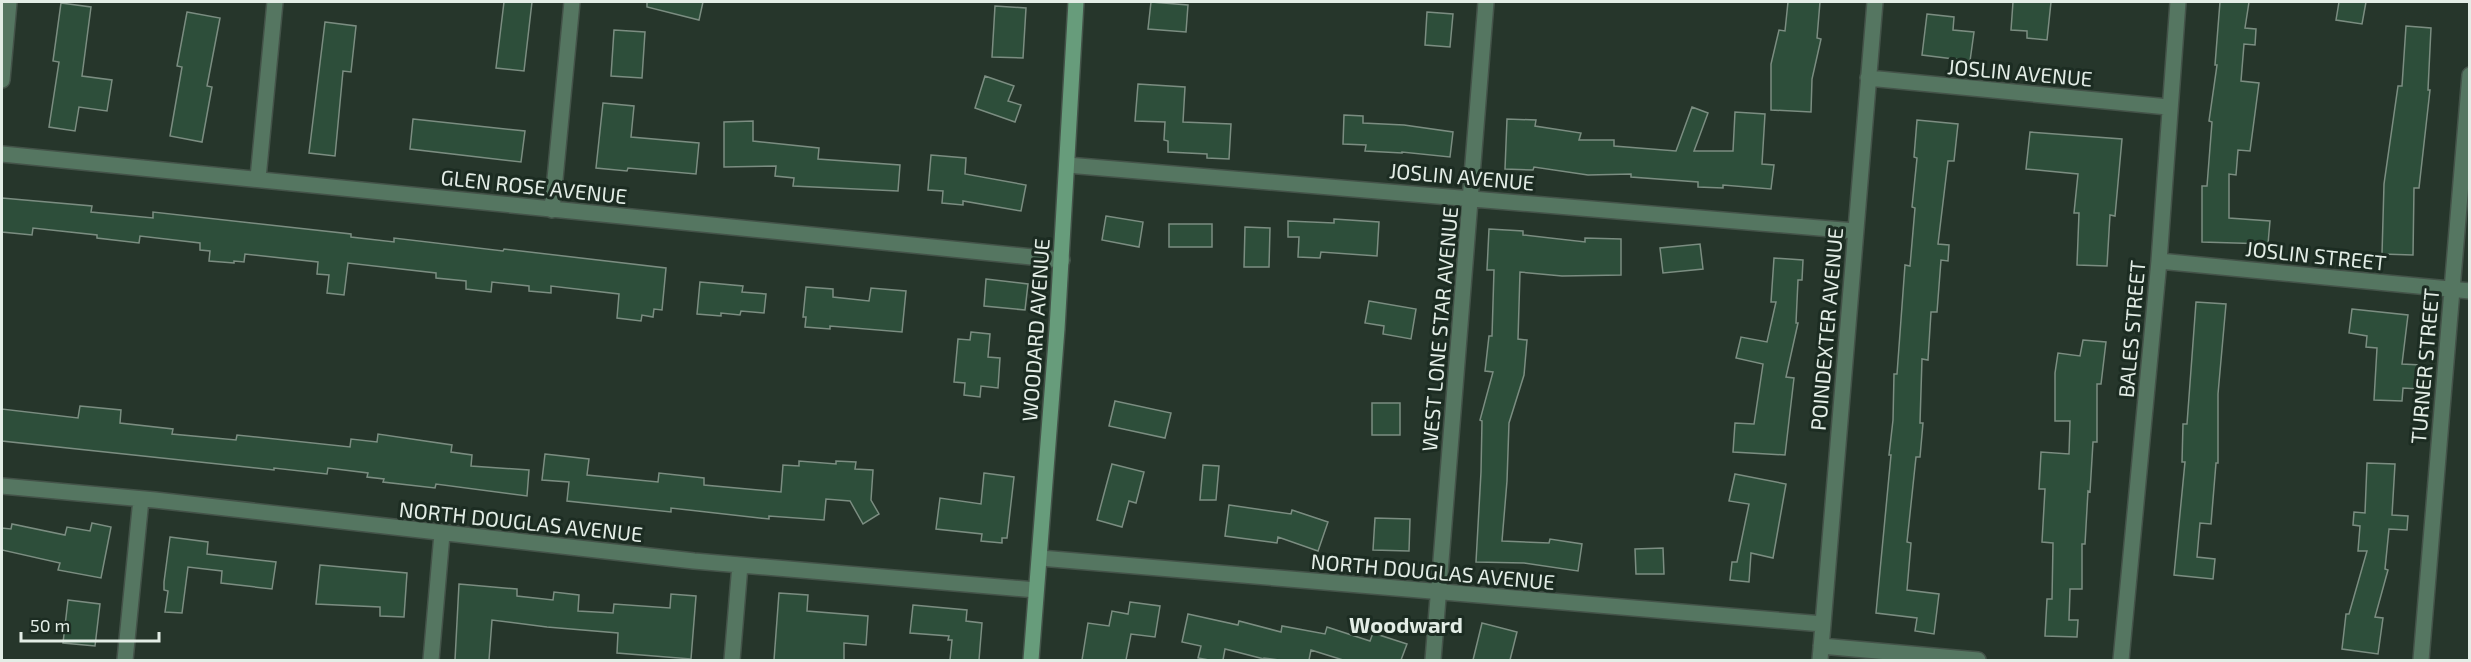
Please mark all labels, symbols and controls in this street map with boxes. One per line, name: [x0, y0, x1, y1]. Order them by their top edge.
street label: JOSLIN AVENUE: [1946, 53, 2094, 91]
street label: JOSLIN AVENUE: [1388, 157, 1536, 195]
street label: GLEN ROSE AVENUE: [440, 164, 628, 208]
street label: WEST LONE STAR AVENUE: [1416, 205, 1462, 453]
street label: POINDEXTER AVENUE: [1805, 226, 1847, 432]
street label: JOSLIN STREET: [2244, 235, 2388, 275]
street label: WOODARD AVENUE: [1016, 238, 1054, 422]
street label: BALES STREET: [2113, 259, 2149, 399]
street label: TURNER STREET: [2405, 287, 2443, 445]
street label: NORTH DOUGLAS AVENUE: [398, 496, 644, 546]
street label: NORTH DOUGLAS AVENUE: [1310, 548, 1556, 594]
scale bar: [21, 605, 159, 643]
district label: Woodward: [1349, 611, 1463, 637]
text: 50 m: [30, 614, 70, 636]

